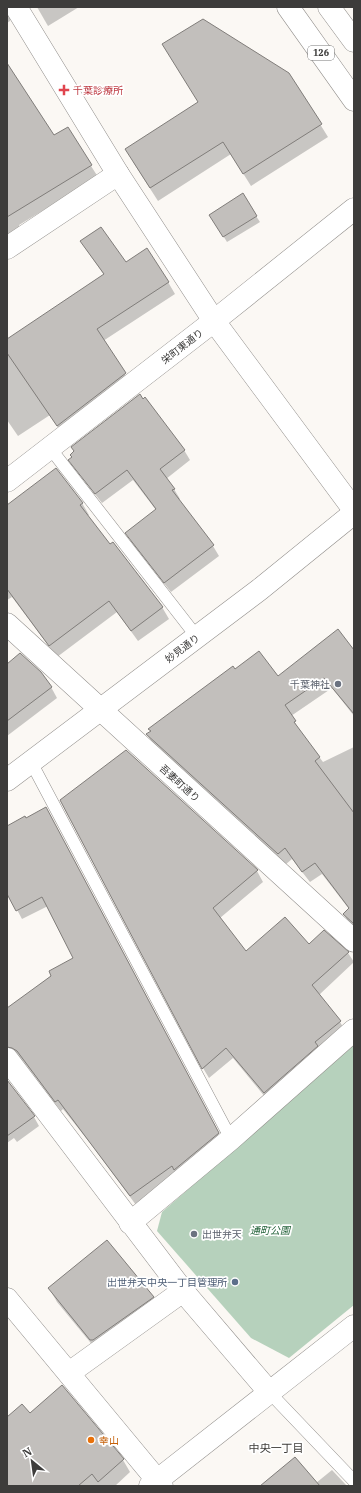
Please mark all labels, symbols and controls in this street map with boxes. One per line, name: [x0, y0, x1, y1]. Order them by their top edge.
road number: 126: [308, 46, 334, 60]
marker: 千葉診療所: [58, 84, 70, 96]
place label: 千葉診療所: [73, 84, 123, 97]
street label: 栄町東通り: [159, 326, 206, 367]
street label: 妙見通り: [162, 631, 202, 666]
place label: 千葉神社: [290, 678, 330, 691]
marker: 千葉神社: [333, 679, 343, 689]
street label: 吾妻町通り: [157, 762, 203, 805]
park label: 通町公園: [250, 1224, 292, 1237]
place label: 出世弁天: [202, 1228, 242, 1241]
marker: 出世弁天: [189, 1229, 199, 1239]
place label: 出世弁天中央一丁目管理所: [107, 1276, 227, 1289]
marker: 出世弁天中央一丁目管理所: [230, 1277, 240, 1287]
place label: 幸山: [99, 1434, 119, 1447]
marker: 幸山: [86, 1435, 96, 1445]
north arrow: [12, 1441, 52, 1481]
district label: 中央一丁目: [249, 1441, 304, 1455]
text: N: [20, 1444, 35, 1460]

